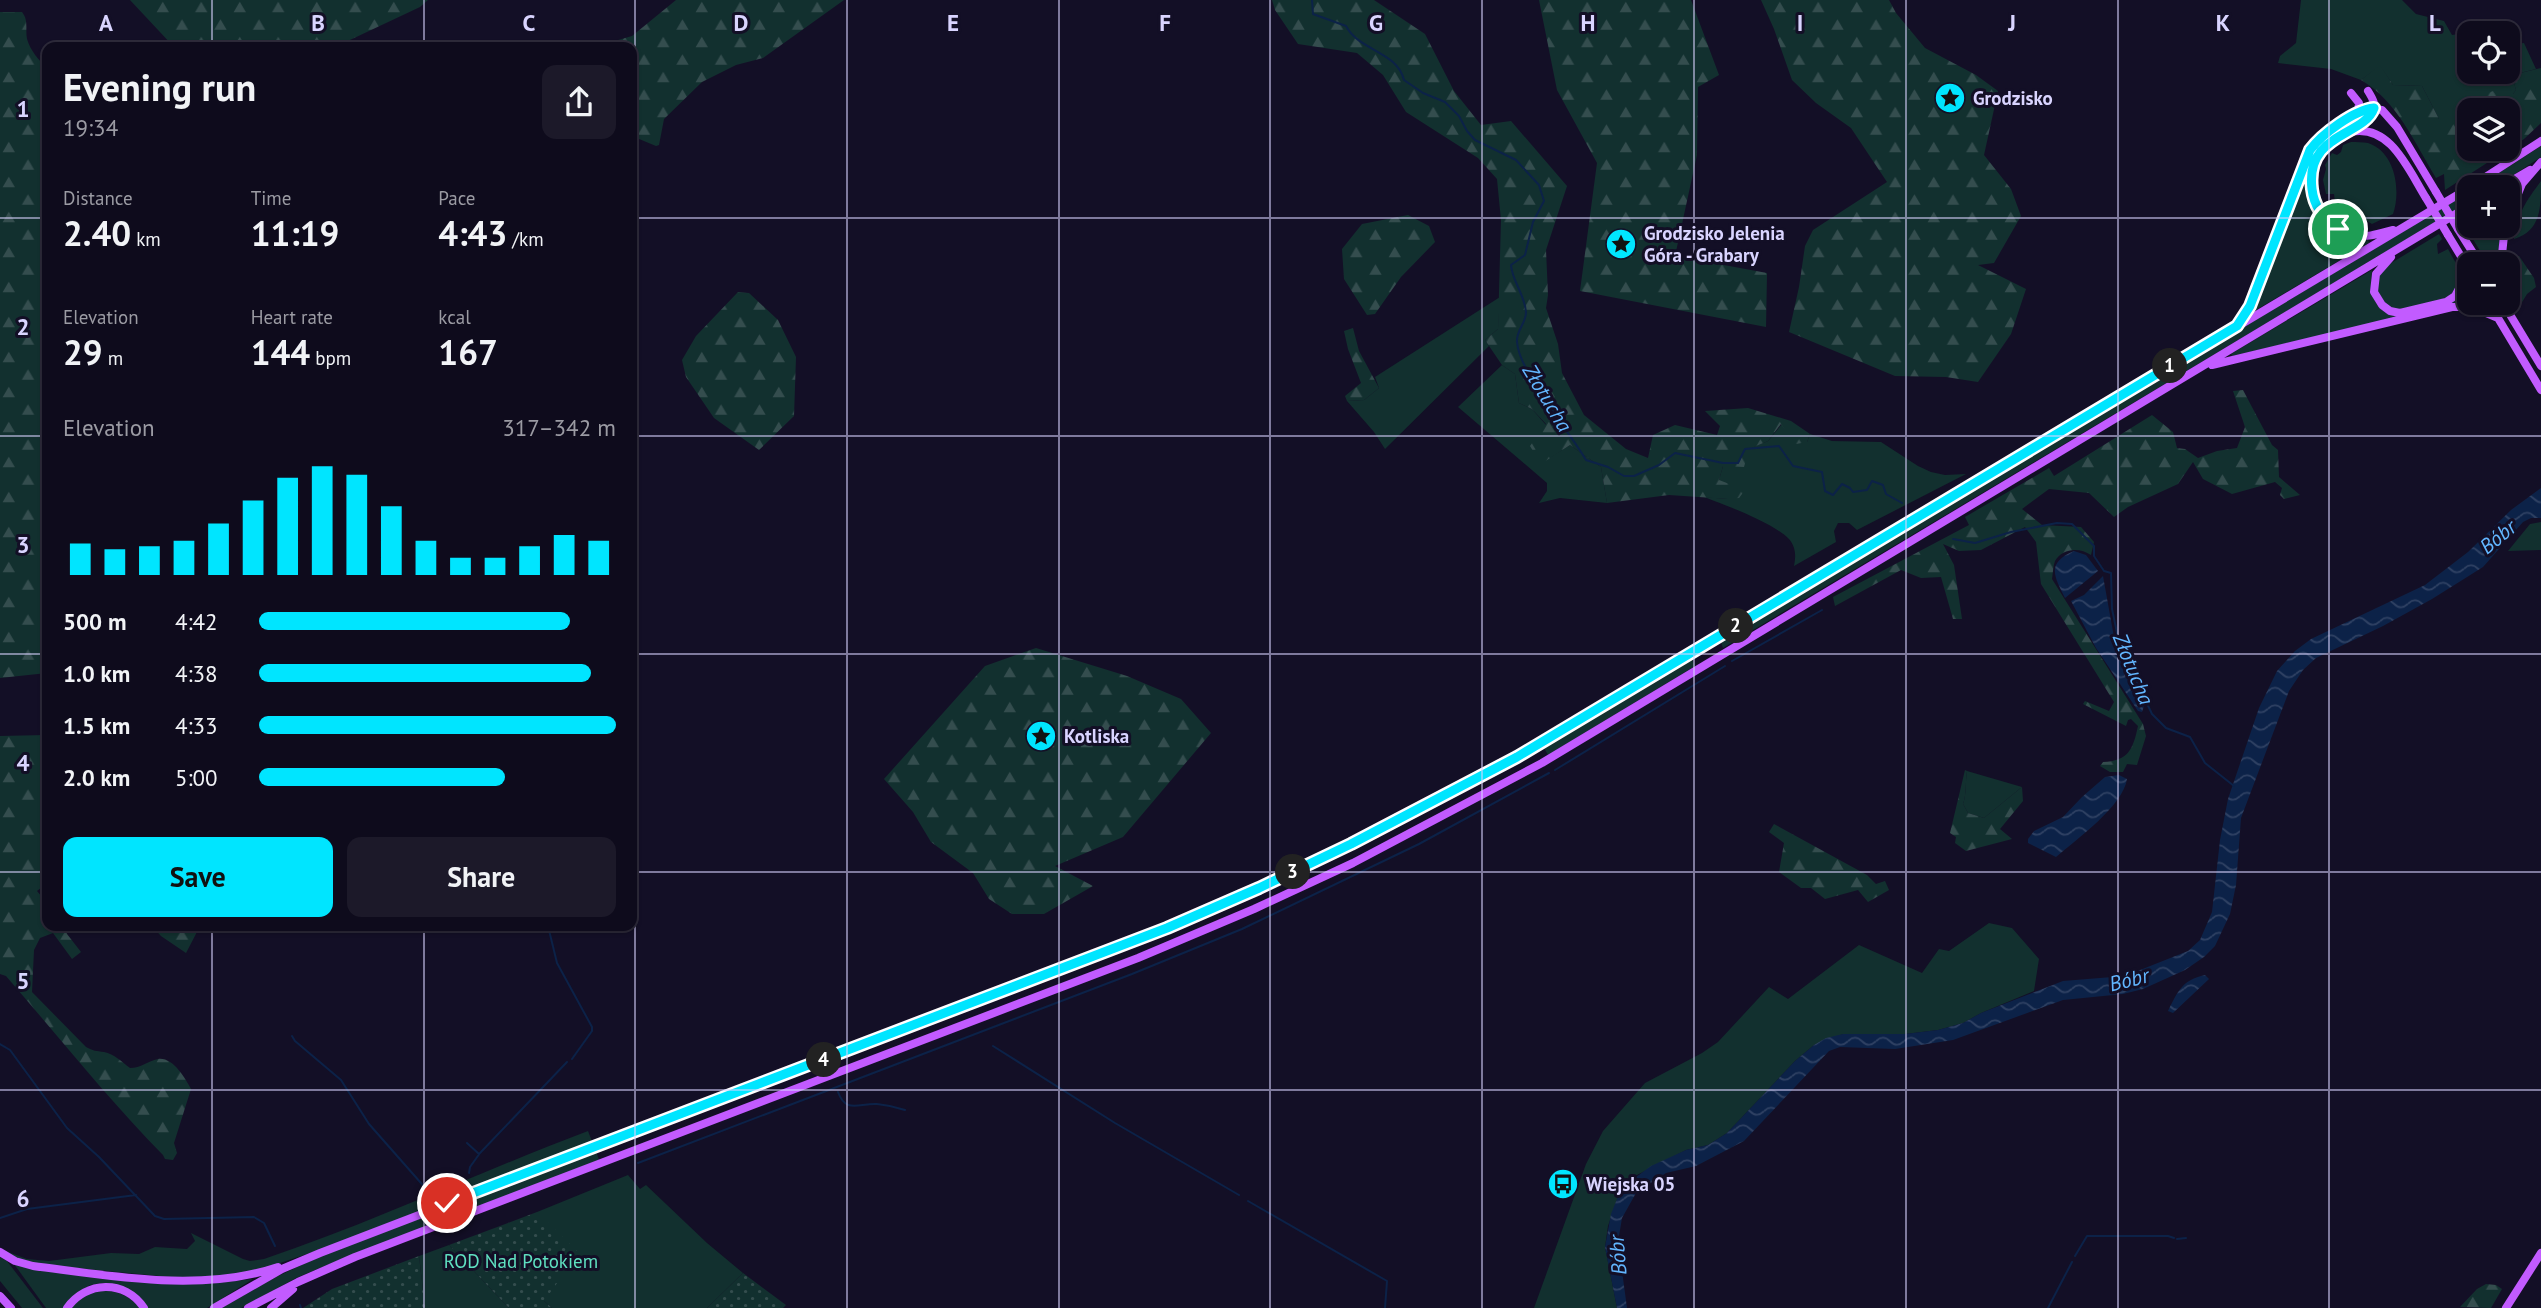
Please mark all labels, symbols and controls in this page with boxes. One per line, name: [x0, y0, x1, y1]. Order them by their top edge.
text: A: [99, 8, 113, 37]
text: B: [311, 8, 325, 37]
text: C: [523, 8, 536, 37]
text: D: [734, 8, 748, 37]
text: E: [947, 8, 959, 37]
text: F: [1159, 8, 1171, 37]
text: G: [1369, 8, 1383, 37]
text: H: [1581, 8, 1595, 37]
text: I: [1797, 8, 1803, 37]
text: J: [2007, 8, 2016, 37]
text: K: [2216, 8, 2230, 37]
text: L: [2429, 8, 2441, 37]
map controls: [2457, 21, 2520, 315]
button: locate: [2457, 21, 2520, 84]
text: Evening run: [63, 62, 256, 111]
button: share: [542, 65, 616, 139]
place icon: Grodzisko: [1933, 81, 1967, 115]
place label: Grodzisko: [1973, 86, 2053, 110]
text: 1: [16, 94, 30, 123]
button: layers: [2457, 98, 2520, 161]
text: 19:34: [63, 113, 118, 142]
button: +: [2457, 175, 2520, 238]
text: Distance: [63, 186, 133, 210]
text: Time: [251, 186, 291, 210]
text: Pace: [438, 186, 476, 210]
pin: [2308, 199, 2368, 259]
text: 2.40: [63, 210, 131, 256]
text: 11:19: [251, 210, 339, 256]
text: 4:43: [438, 210, 507, 256]
icon: arrive: [2319, 210, 2357, 248]
place label: Grodzisko Jelenia Góra - Grabary: [1644, 221, 1785, 267]
text: km: [131, 227, 161, 251]
text: /km: [507, 227, 544, 251]
place icon: Grodzisko Jelenia Góra - Grabary: [1604, 227, 1638, 261]
button: −: [2457, 252, 2520, 315]
text: Elevation: [63, 305, 139, 329]
text: Heart rate: [251, 305, 333, 329]
text: kcal: [438, 305, 471, 329]
text: 2: [16, 312, 30, 341]
text: 29: [63, 329, 103, 375]
text: 144: [251, 329, 310, 375]
text: 167: [438, 329, 498, 375]
text: m: [103, 346, 123, 370]
text: bpm: [310, 346, 351, 370]
pin: 1: [2152, 348, 2188, 384]
text: 1: [2164, 353, 2175, 377]
water label: Złotucha: [1516, 358, 1579, 437]
text: Elevation: [63, 413, 155, 442]
text: 317–342 m: [502, 413, 616, 442]
water label: Bóbr: [2474, 512, 2523, 560]
text: 3: [16, 530, 30, 559]
text: 500 m: [63, 607, 126, 636]
text: 4:42: [175, 607, 218, 636]
pin: 2: [1718, 608, 1754, 644]
text: 2: [1730, 613, 1741, 637]
water label: Złotucha: [2107, 628, 2160, 709]
text: 1.0 km: [63, 659, 130, 688]
text: 4:38: [175, 659, 218, 688]
text: 1.5 km: [63, 711, 130, 740]
text: 4:33: [175, 711, 218, 740]
place icon: Kotliska: [1024, 719, 1058, 753]
place label: Kotliska: [1064, 724, 1129, 748]
text: 4: [16, 748, 30, 777]
text: 2.0 km: [63, 763, 130, 792]
text: 5:00: [175, 763, 218, 792]
button: Save: [63, 837, 333, 917]
button: Share: [347, 837, 616, 917]
pin: 3: [1276, 854, 1310, 890]
text: 3: [1287, 859, 1298, 883]
water label: Bóbr: [2106, 961, 2154, 997]
text: 5: [16, 966, 30, 995]
pin: 4: [806, 1042, 842, 1078]
text: 4: [818, 1047, 829, 1071]
bus stop icon: Wiejska 05: [1546, 1167, 1580, 1201]
place label: Wiejska 05: [1586, 1172, 1675, 1196]
pin: [417, 1173, 477, 1233]
text: 6: [16, 1184, 30, 1213]
icon: check: [428, 1184, 466, 1222]
water label: Bóbr: [1602, 1232, 1632, 1276]
park label: ROD Nad Potokiem: [444, 1249, 598, 1273]

